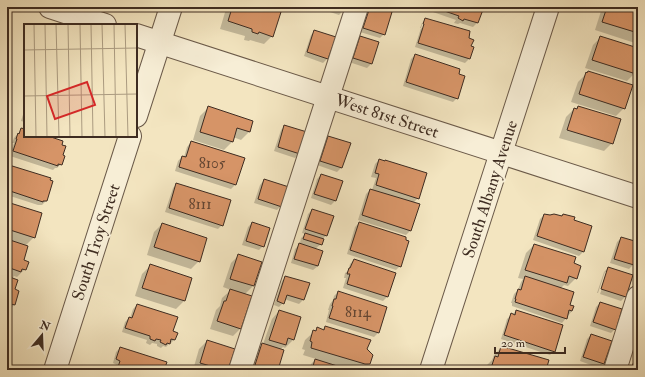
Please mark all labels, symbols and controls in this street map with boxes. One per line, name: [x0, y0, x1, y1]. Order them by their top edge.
inset map: [24, 24, 137, 137]
street label: West 81st Street: [332, 89, 442, 143]
street label: South Albany Avenue: [458, 117, 523, 261]
house number: 8105: [199, 154, 226, 173]
street label: South Troy Street: [67, 180, 126, 303]
house number: 8111: [188, 195, 212, 214]
house number: 8114: [345, 303, 372, 322]
north arrow: [22, 315, 62, 355]
text: N: [37, 318, 53, 334]
scale bar: [495, 329, 565, 355]
text: 20 m: [501, 336, 526, 351]

